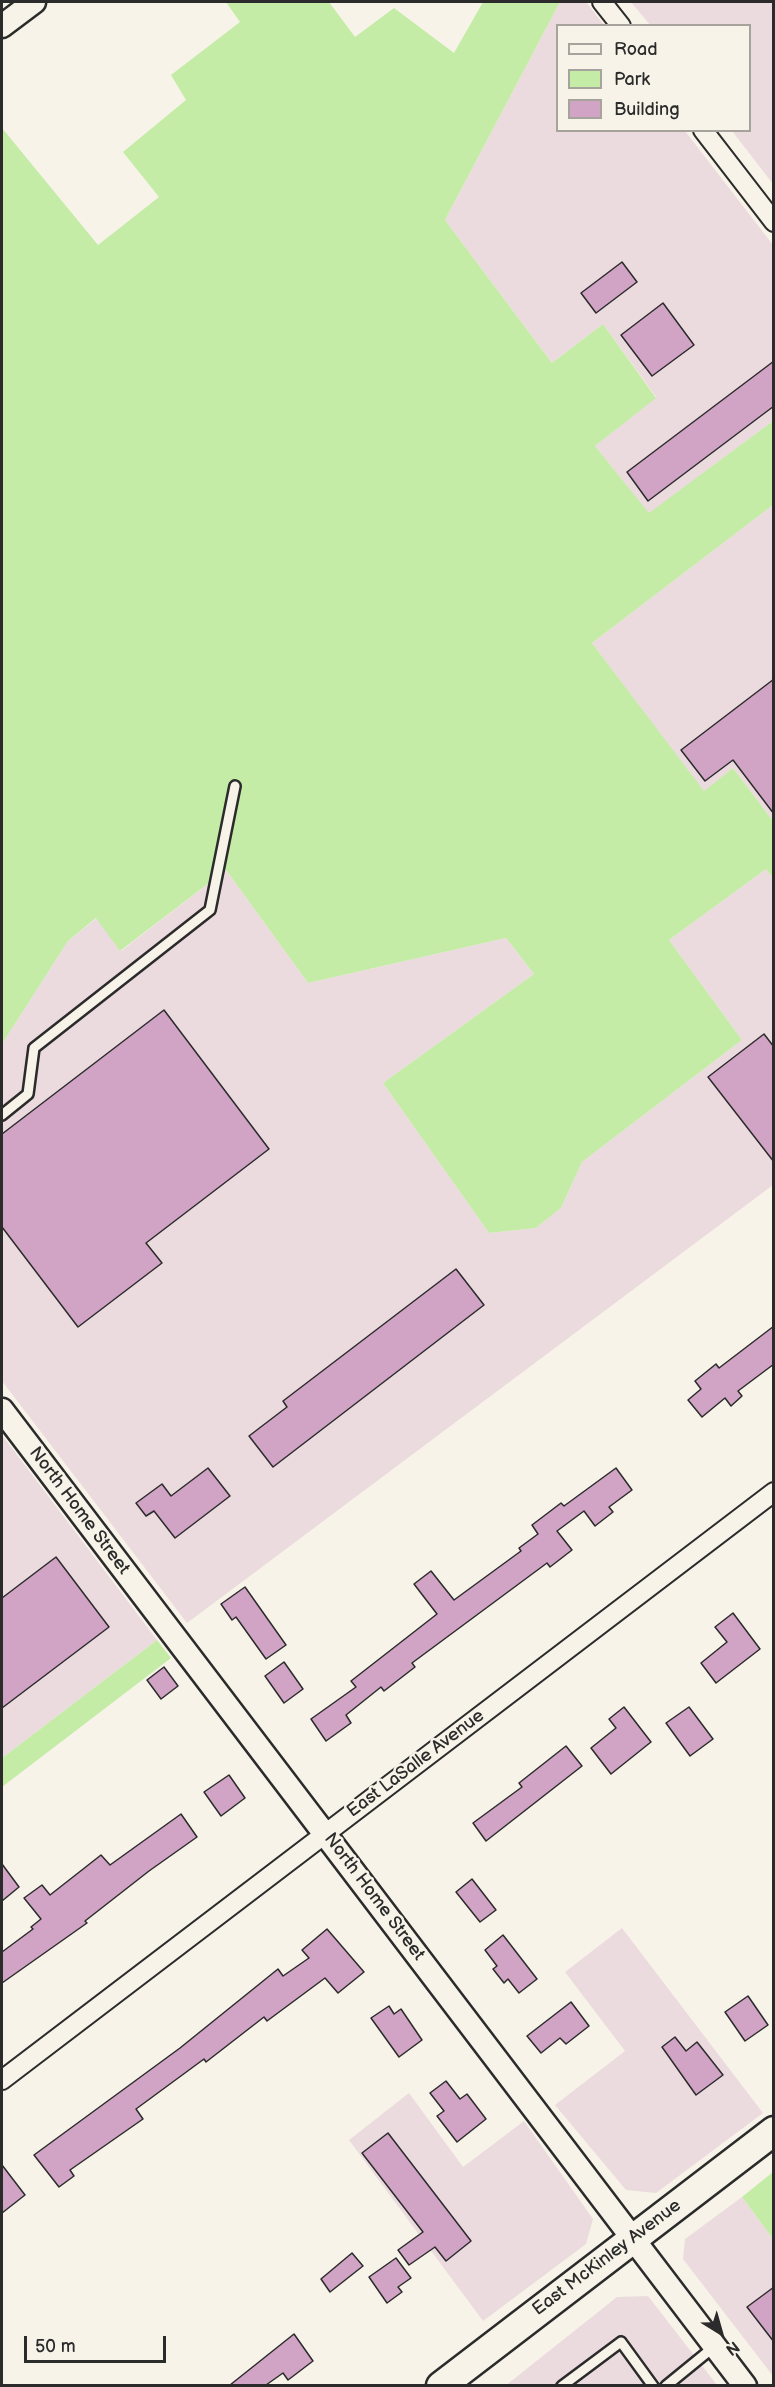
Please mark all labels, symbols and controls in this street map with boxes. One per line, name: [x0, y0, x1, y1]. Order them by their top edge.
legend: [556, 24, 751, 132]
text: Road: [614, 39, 658, 60]
text: Park: [614, 69, 650, 90]
text: Building: [614, 99, 680, 120]
street label: North Home Street: [24, 1443, 134, 1579]
street label: East LaSalle Avenue: [343, 1705, 489, 1823]
street label: North Home Street: [319, 1829, 429, 1965]
street label: East McKinley Avenue: [529, 2195, 685, 2321]
north arrow: [691, 2303, 751, 2363]
scale bar: [27, 2324, 170, 2362]
text: 50 m: [35, 2336, 76, 2357]
text: N: [722, 2337, 743, 2359]

